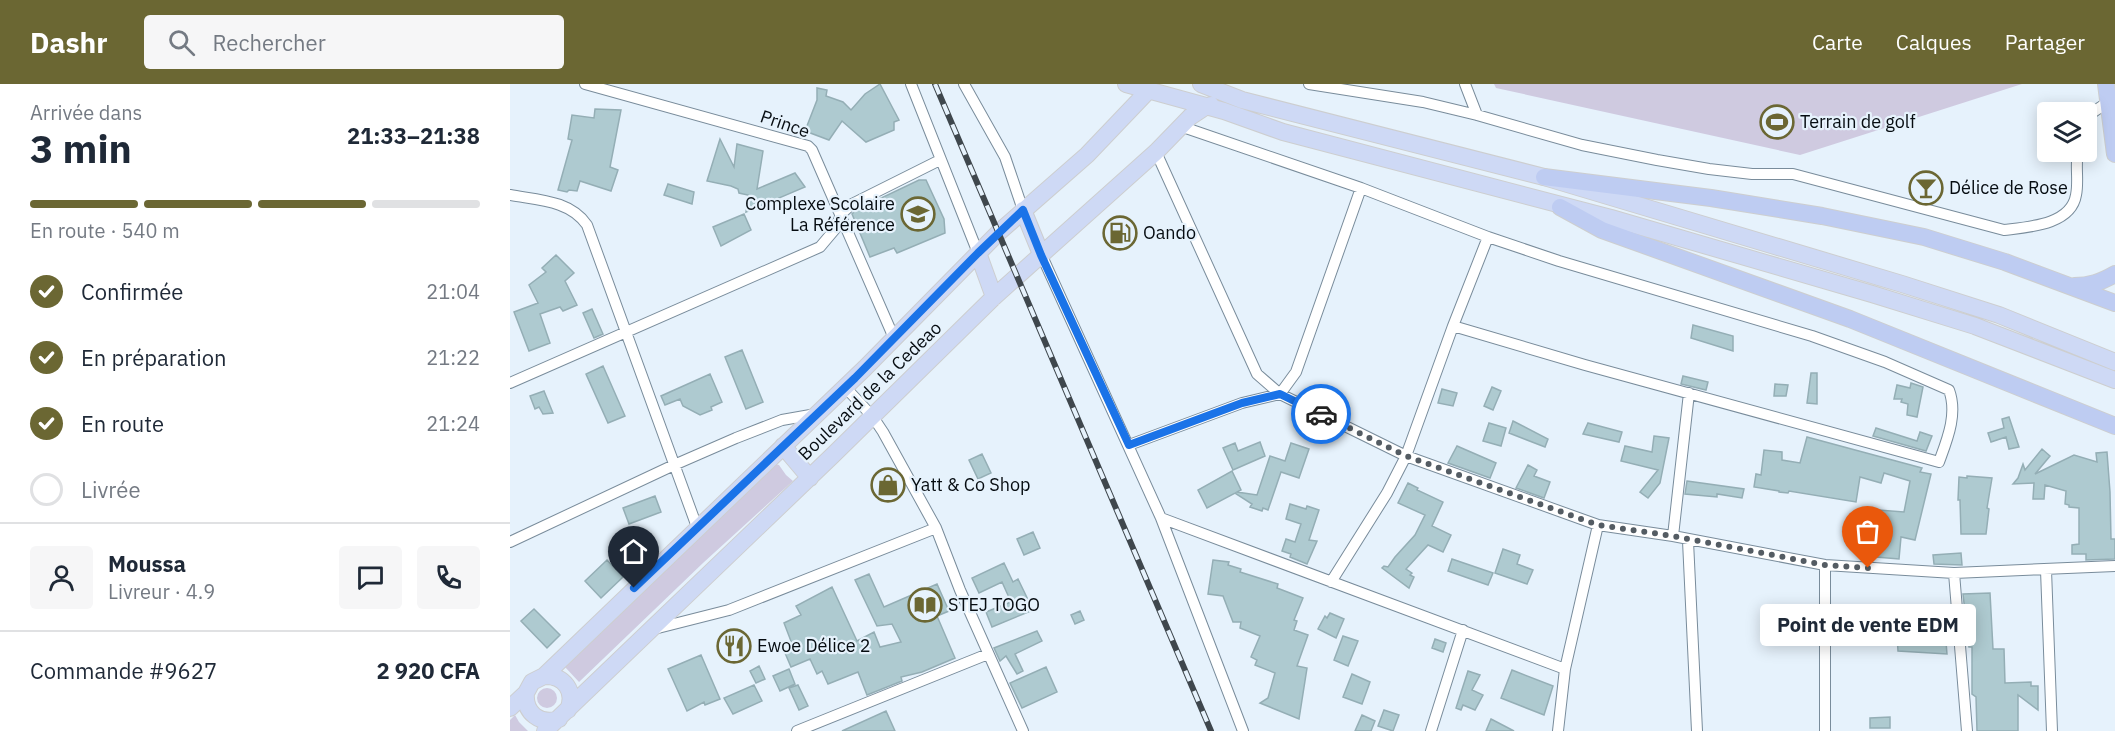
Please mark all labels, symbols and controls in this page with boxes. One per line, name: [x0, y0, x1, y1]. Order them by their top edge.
search box: [144, 15, 564, 69]
text: Dashr: [30, 24, 108, 61]
icon: search: [165, 26, 198, 59]
text: Rechercher: [213, 28, 326, 57]
text: Carte: [1812, 28, 1863, 56]
text: Calques: [1896, 28, 1972, 56]
text: Partager: [2005, 28, 2085, 56]
text: Arrivée dans: [30, 99, 142, 126]
map controls: [2037, 102, 2097, 162]
button: layers: [2037, 102, 2097, 162]
street label: Prince: [757, 104, 813, 143]
sports icon: Terrain de golf: [1759, 104, 1795, 140]
place label: Terrain de golf: [1800, 110, 1916, 133]
text: 21:33–21:38: [347, 121, 480, 150]
text: 3 min: [30, 123, 132, 174]
bar icon: Délice de Rose: [1908, 170, 1944, 206]
place label: Délice de Rose: [1949, 176, 2068, 199]
place label: Complexe Scolaire La Référence: [745, 192, 895, 236]
school or university icon: Complexe Scolaire La Référence: [900, 196, 936, 232]
fuel station icon: Oando: [1102, 215, 1138, 251]
text: En route · 540 m: [30, 217, 180, 244]
place label: Oando: [1143, 221, 1196, 244]
icon: check: [30, 275, 63, 308]
text: Confirmée: [81, 277, 183, 306]
text: 21:04: [426, 278, 480, 305]
street label: Boulevard de la Cedeao: [793, 316, 946, 465]
icon: check: [30, 341, 63, 374]
text: En préparation: [81, 343, 227, 372]
text: 21:22: [426, 344, 480, 371]
courier: [1291, 384, 1351, 444]
icon: car: [1305, 398, 1338, 431]
icon: check: [30, 407, 63, 440]
text: En route: [81, 409, 164, 438]
text: 21:24: [426, 410, 480, 437]
shop icon: Yatt & Co Shop: [870, 467, 906, 503]
place label: Yatt & Co Shop: [911, 473, 1031, 496]
text: Livrée: [81, 475, 140, 504]
pin: [1842, 506, 1893, 568]
icon: bag: [1851, 515, 1884, 548]
pin: [608, 526, 659, 588]
icon: home: [617, 535, 650, 568]
button: person: [30, 546, 93, 609]
button: chat: [339, 546, 402, 609]
button: phone: [417, 546, 480, 609]
text: Moussa: [108, 549, 186, 578]
text: Livreur · 4.9: [108, 578, 215, 605]
library icon: STEJ TOGO: [907, 587, 943, 623]
place label: STEJ TOGO: [948, 593, 1040, 616]
callout: Point de vente EDM: [1760, 604, 1976, 646]
text: Point de vente EDM: [1777, 611, 1959, 638]
restaurant icon: Ewoe Délice 2: [716, 628, 752, 664]
place label: Ewoe Délice 2: [757, 634, 871, 657]
text: Commande #9627: [30, 656, 217, 685]
text: 2 920 CFA: [376, 656, 480, 685]

